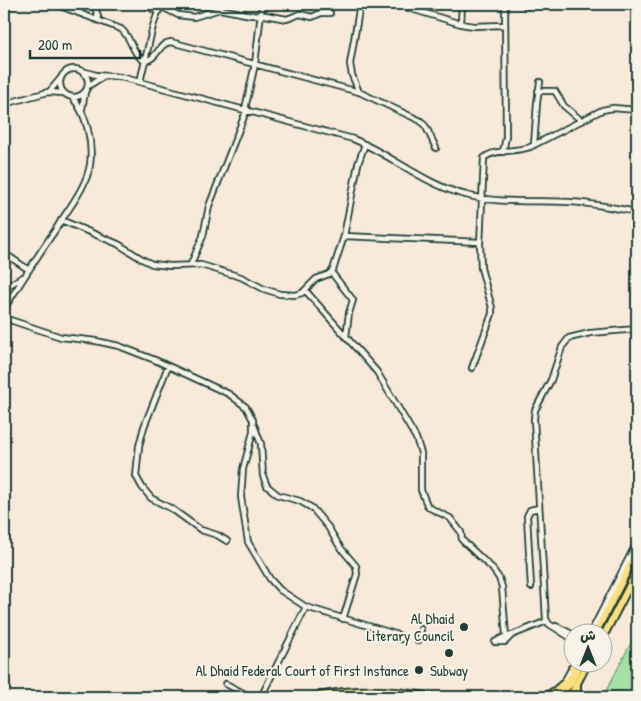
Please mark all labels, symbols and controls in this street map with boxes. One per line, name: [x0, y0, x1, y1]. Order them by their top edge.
scale bar: [30, 28, 140, 60]
text: 200 m: [38, 34, 72, 55]
place label: Al Dhaid Literary Council: [366, 608, 454, 646]
marker: Al Dhaid Literary Council: [458, 621, 470, 633]
north arrow: [564, 624, 614, 674]
text: ش: [580, 625, 596, 644]
marker: Subway: [443, 647, 455, 659]
place label: Al Dhaid Federal Court of First Instance: [195, 660, 409, 681]
place label: Subway: [430, 660, 468, 681]
marker: Al Dhaid Federal Court of First Instance: [413, 664, 425, 676]

